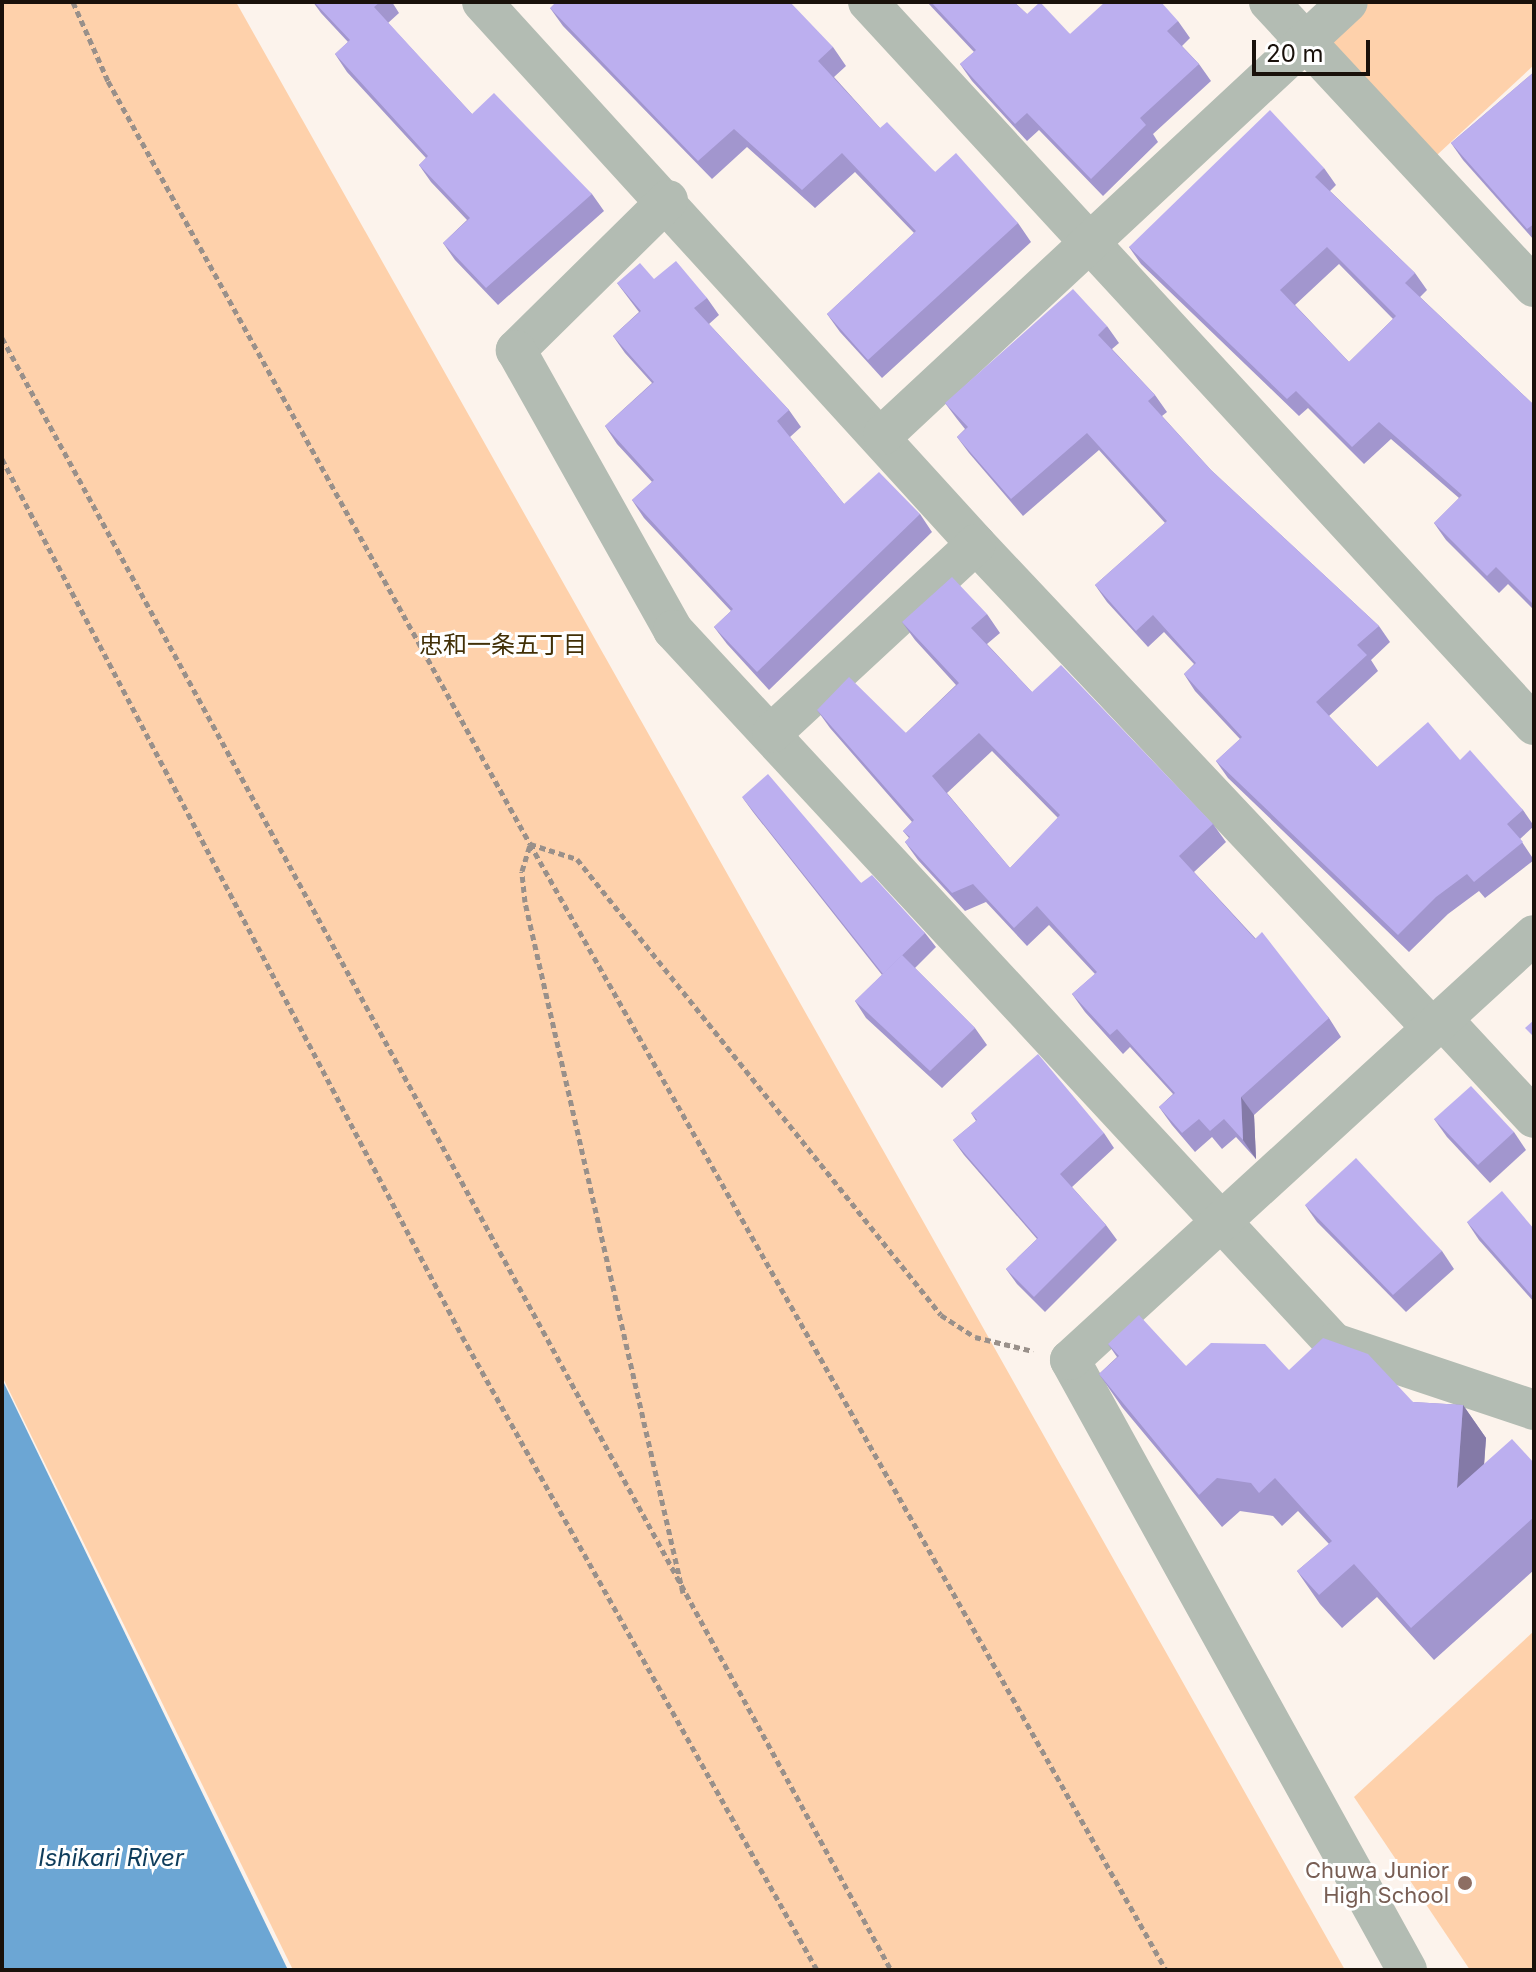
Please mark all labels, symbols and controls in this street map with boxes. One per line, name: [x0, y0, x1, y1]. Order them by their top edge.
scale bar: [1256, 24, 1374, 74]
text: 20 m: [1266, 39, 1324, 68]
district label: 忠和一条五丁目: [419, 631, 587, 659]
water label: Ishikari River: [38, 1844, 184, 1872]
place label: Chuwa Junior High School: [1305, 1857, 1449, 1908]
marker: Chuwa Junior High School: [1456, 1874, 1474, 1892]

